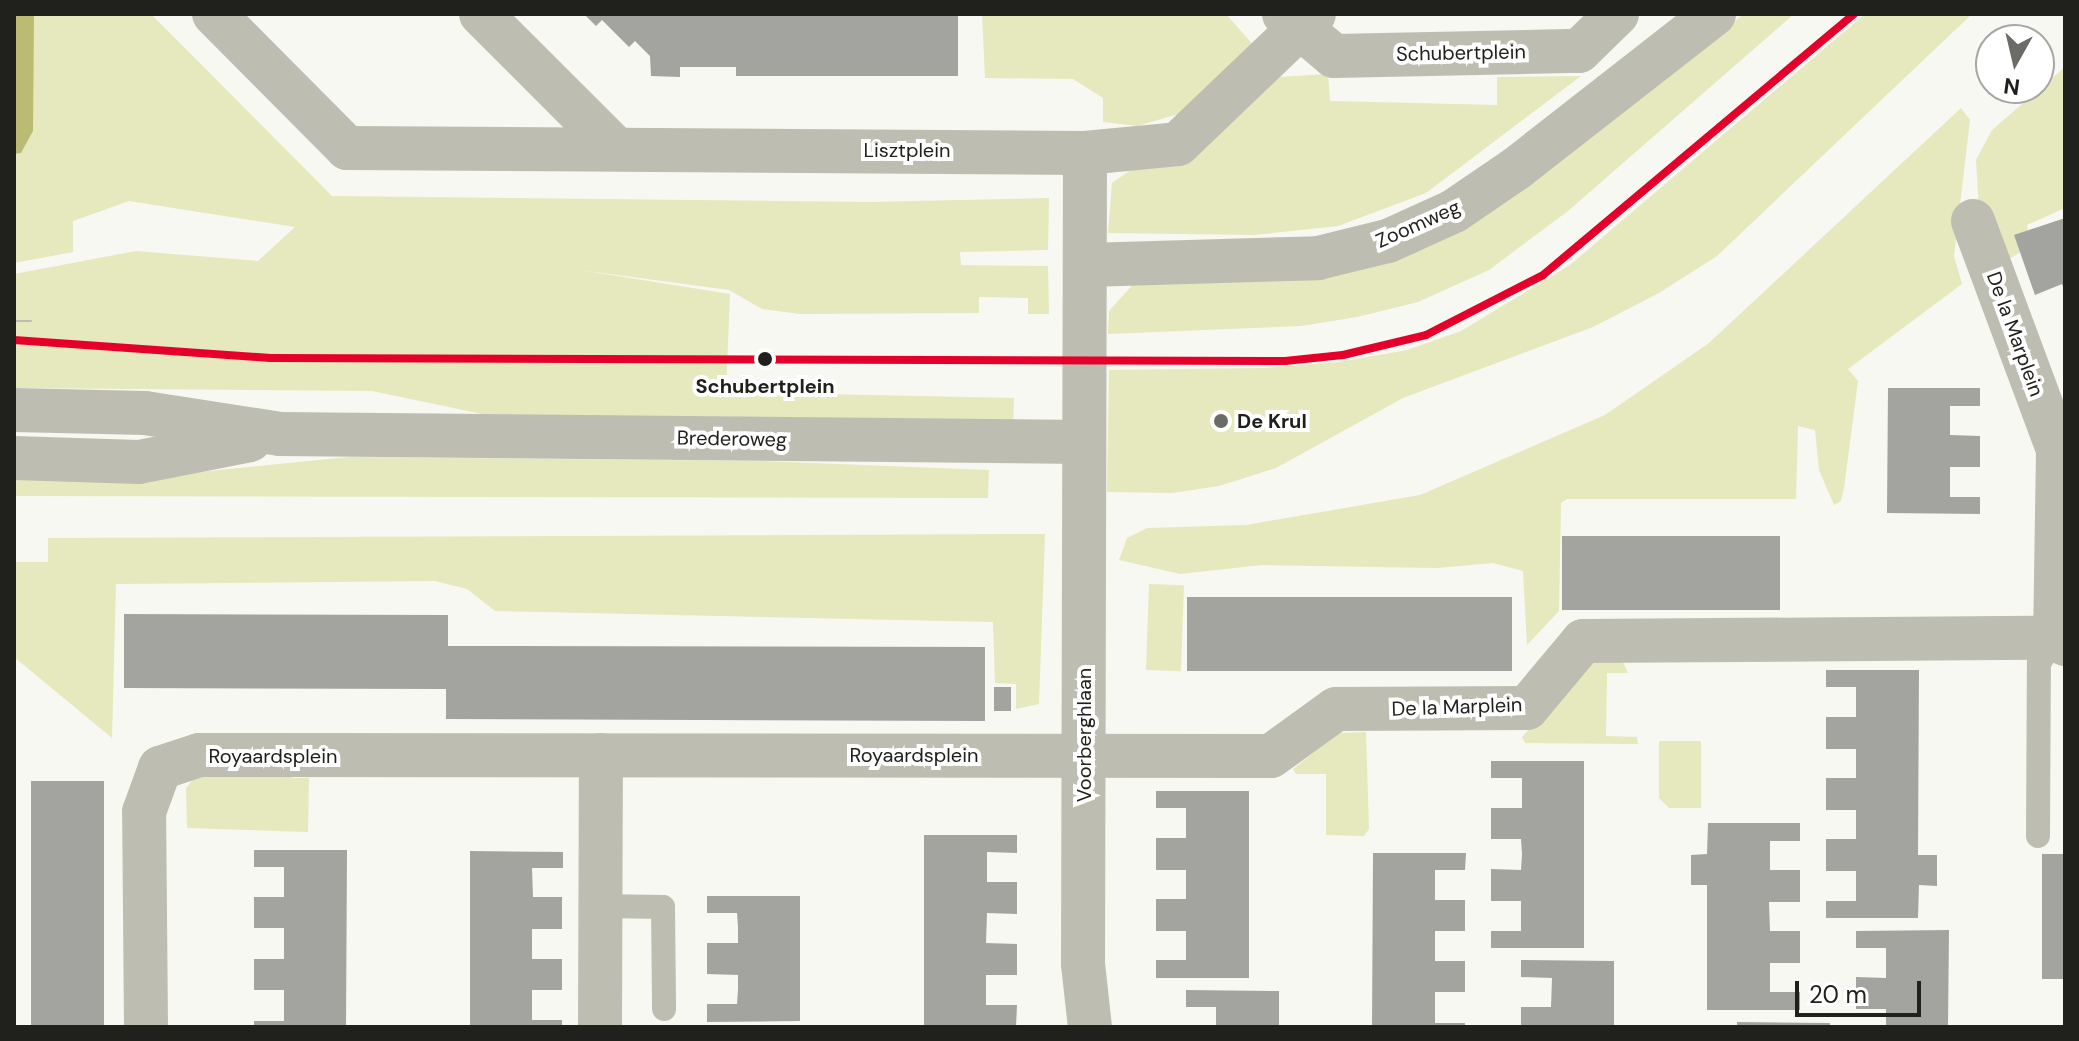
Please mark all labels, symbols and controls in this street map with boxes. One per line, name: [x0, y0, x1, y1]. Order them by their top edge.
north arrow: [1975, 24, 2055, 104]
street label: Schubertplein: [1396, 40, 1526, 66]
text: N: [2002, 71, 2022, 102]
street label: Lisztplein: [864, 138, 950, 162]
street label: Zoomweg: [1372, 195, 1464, 253]
street label: De la Marplein: [1981, 268, 2049, 400]
marker: Schubertplein: [753, 347, 777, 371]
place label: Schubertplein: [695, 374, 835, 398]
place label: De Krul: [1237, 409, 1307, 433]
marker: De Krul: [1212, 412, 1230, 430]
street label: Brederoweg: [677, 426, 787, 452]
street label: Voorberghlaan: [1072, 668, 1096, 802]
street label: De la Marplein: [1391, 693, 1523, 721]
street label: Royaardsplein: [850, 743, 978, 767]
street label: Royaardsplein: [209, 744, 337, 768]
scale bar: [1799, 965, 1925, 1015]
text: 20 m: [1809, 979, 1867, 1010]

